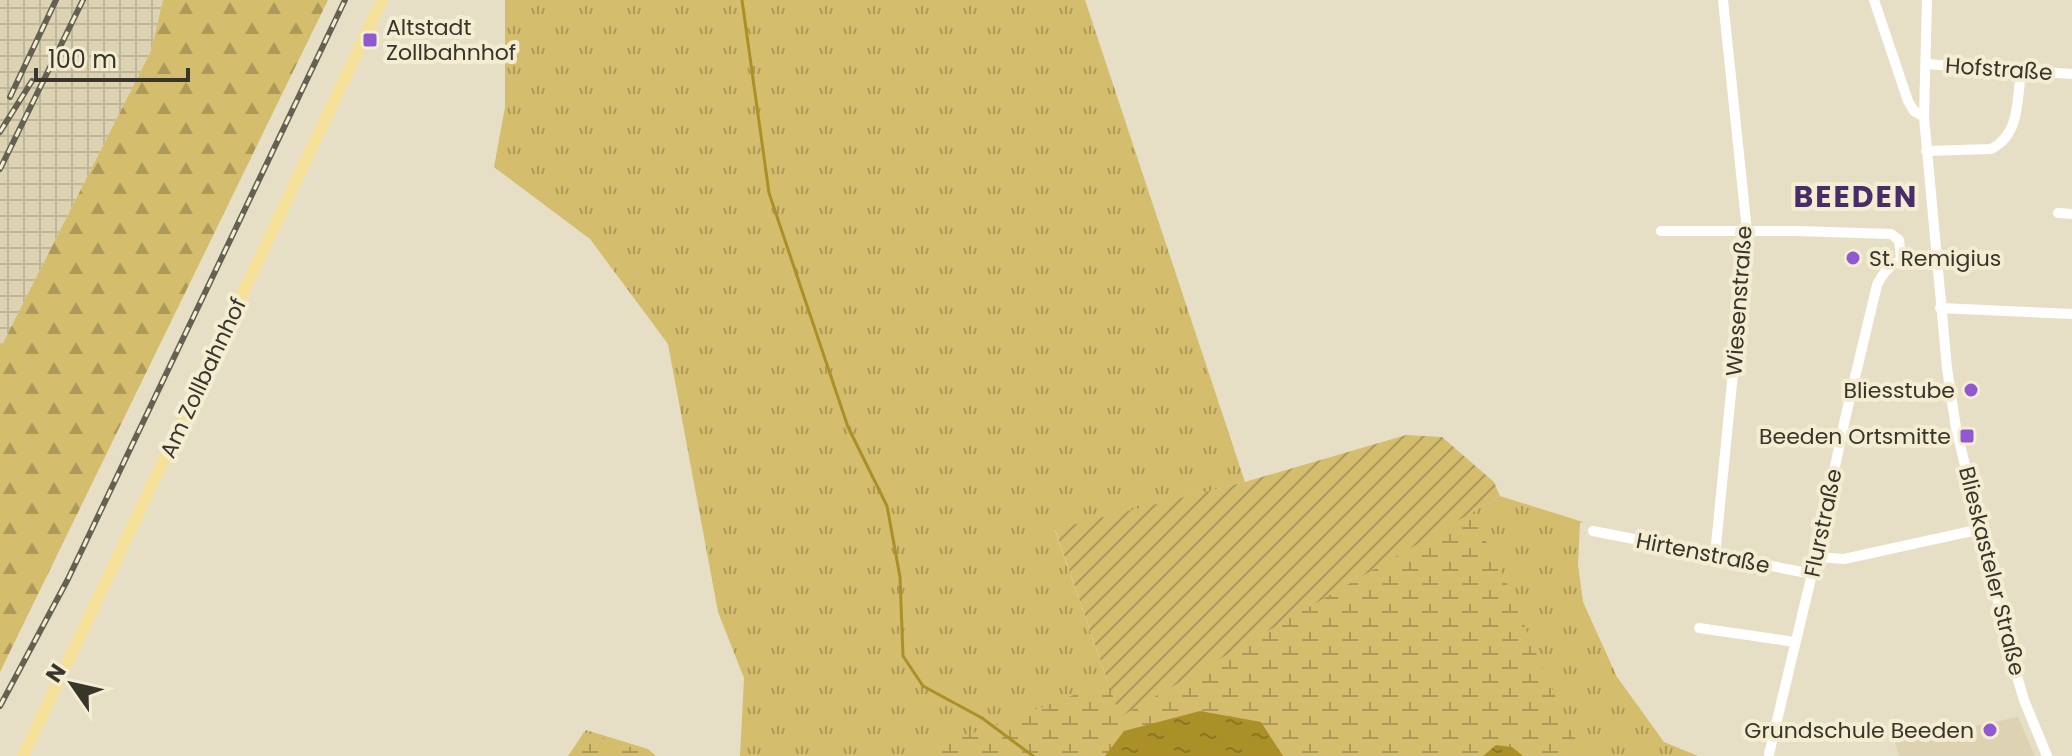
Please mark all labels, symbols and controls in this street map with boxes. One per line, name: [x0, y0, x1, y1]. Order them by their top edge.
place label: Altstadt Zollbahnhof: [386, 12, 516, 68]
marker: Altstadt Zollbahnhof: [361, 31, 379, 49]
scale bar: [36, 32, 188, 82]
text: 100 m: [48, 43, 117, 76]
street label: Hofstraße: [1944, 50, 2054, 88]
district label: BEEDEN: [1794, 175, 1918, 218]
street label: Wiesenstraße: [1718, 225, 1760, 377]
place label: St. Remigius: [1869, 243, 2001, 274]
marker: St. Remigius: [1844, 249, 1862, 267]
street label: Am Zollbahnhof: [152, 293, 254, 463]
place label: Bliesstube: [1843, 375, 1955, 406]
marker: Bliesstube: [1962, 381, 1980, 399]
place label: Beeden Ortsmitte: [1759, 421, 1951, 452]
marker: Beeden Ortsmitte: [1958, 427, 1976, 445]
street label: Blieskasteler Straße: [1951, 463, 2033, 679]
street label: Flurstraße: [1796, 466, 1850, 580]
street label: Hirtenstraße: [1633, 525, 1773, 581]
north arrow: [32, 644, 112, 724]
text: N: [38, 658, 73, 689]
place label: Grundschule Beeden: [1744, 715, 1974, 746]
marker: Grundschule Beeden: [1981, 721, 1999, 739]

